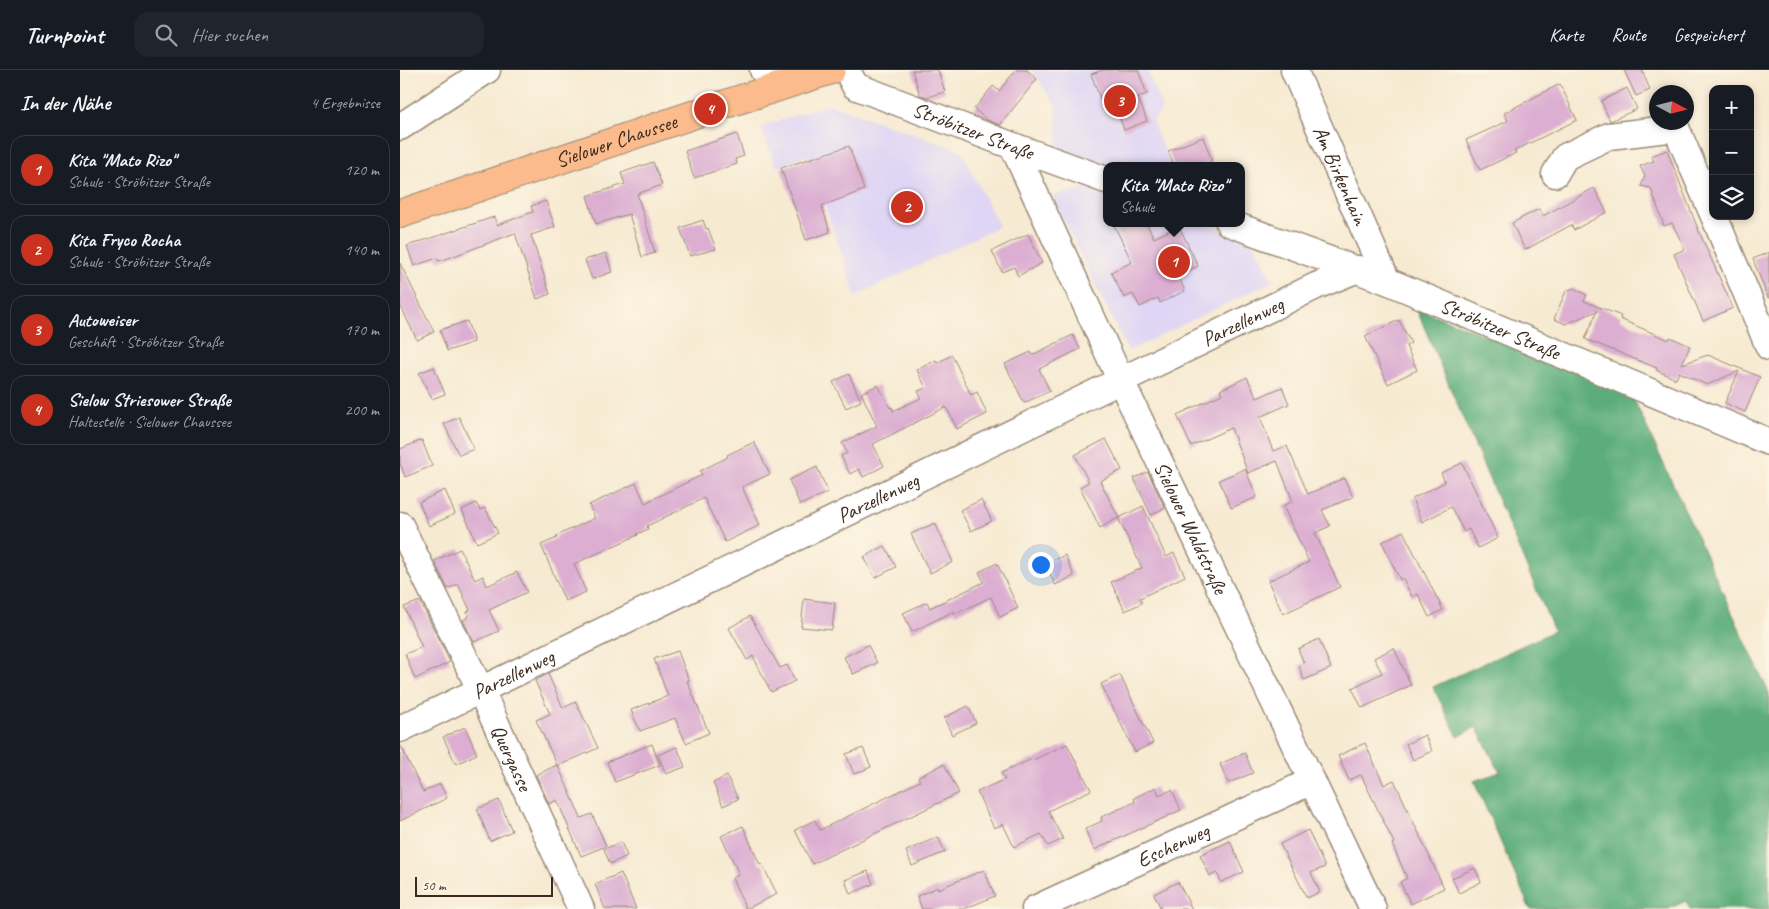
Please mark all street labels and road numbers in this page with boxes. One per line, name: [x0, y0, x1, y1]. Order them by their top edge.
street label: Ströbitzer Straße: [909, 96, 1039, 166]
street label: Sielower Chaussee: [552, 108, 681, 173]
street label: Am Birkenhain: [1307, 122, 1374, 230]
street label: Parzellenweg: [1198, 290, 1289, 352]
street label: Ströbitzer Straße: [1436, 292, 1566, 366]
street label: Sielower Waldstraße: [1148, 457, 1235, 600]
street label: Parzellenweg: [833, 466, 925, 529]
street label: Parzellenweg: [468, 643, 560, 705]
street label: Quergasse: [485, 720, 539, 797]
street label: Eschenweg: [1133, 817, 1215, 873]

